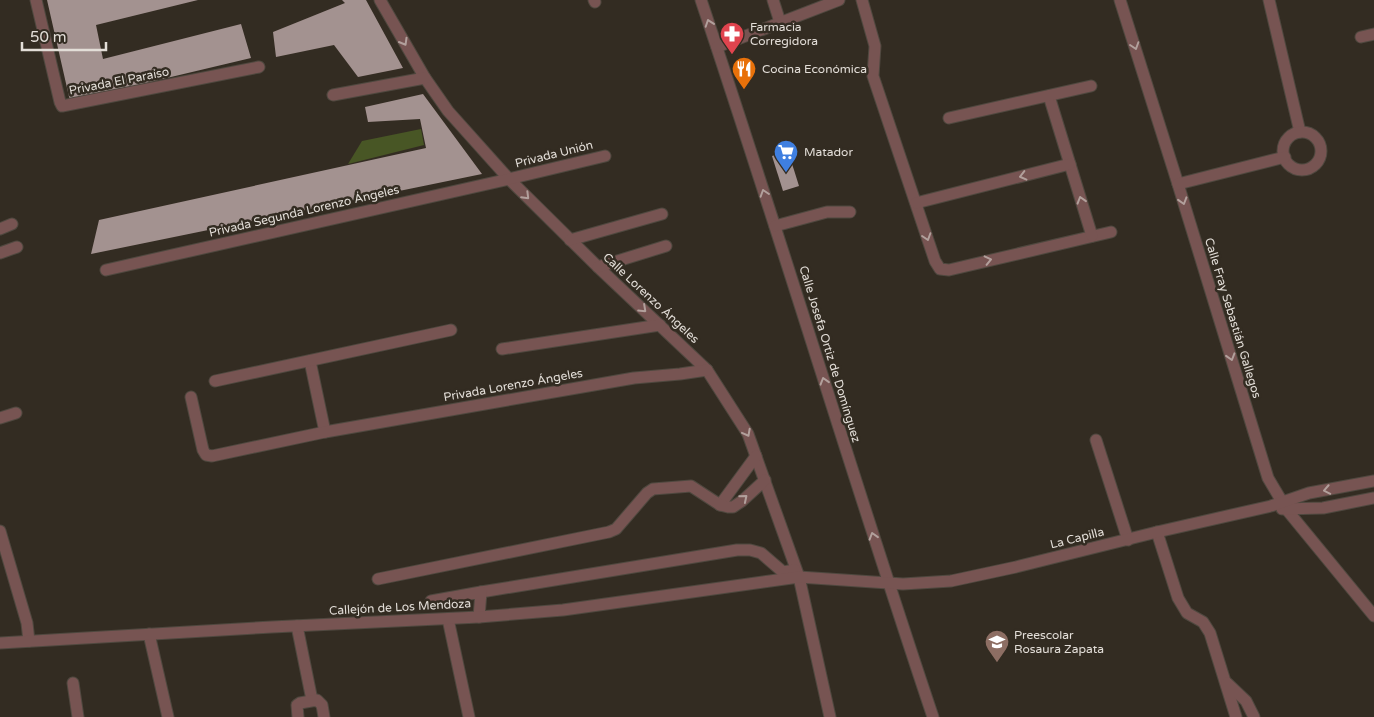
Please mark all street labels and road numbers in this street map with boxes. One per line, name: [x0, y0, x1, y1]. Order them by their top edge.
street label: Privada El Paraíso: [68, 64, 170, 98]
street label: Privada Unión: [514, 138, 594, 170]
street label: Privada Segunda Lorenzo Ángeles: [207, 182, 401, 240]
street label: Calle Fray Sebastián Gallegos: [1202, 236, 1264, 400]
street label: Calle Lorenzo Ángeles: [600, 250, 702, 346]
street label: Calle Josefa Ortiz de Domínguez: [796, 264, 864, 444]
street label: Privada Lorenzo Ángeles: [442, 366, 584, 404]
street label: La Capilla: [1049, 525, 1105, 551]
street label: Callejón de Los Mendoza: [329, 596, 471, 618]

